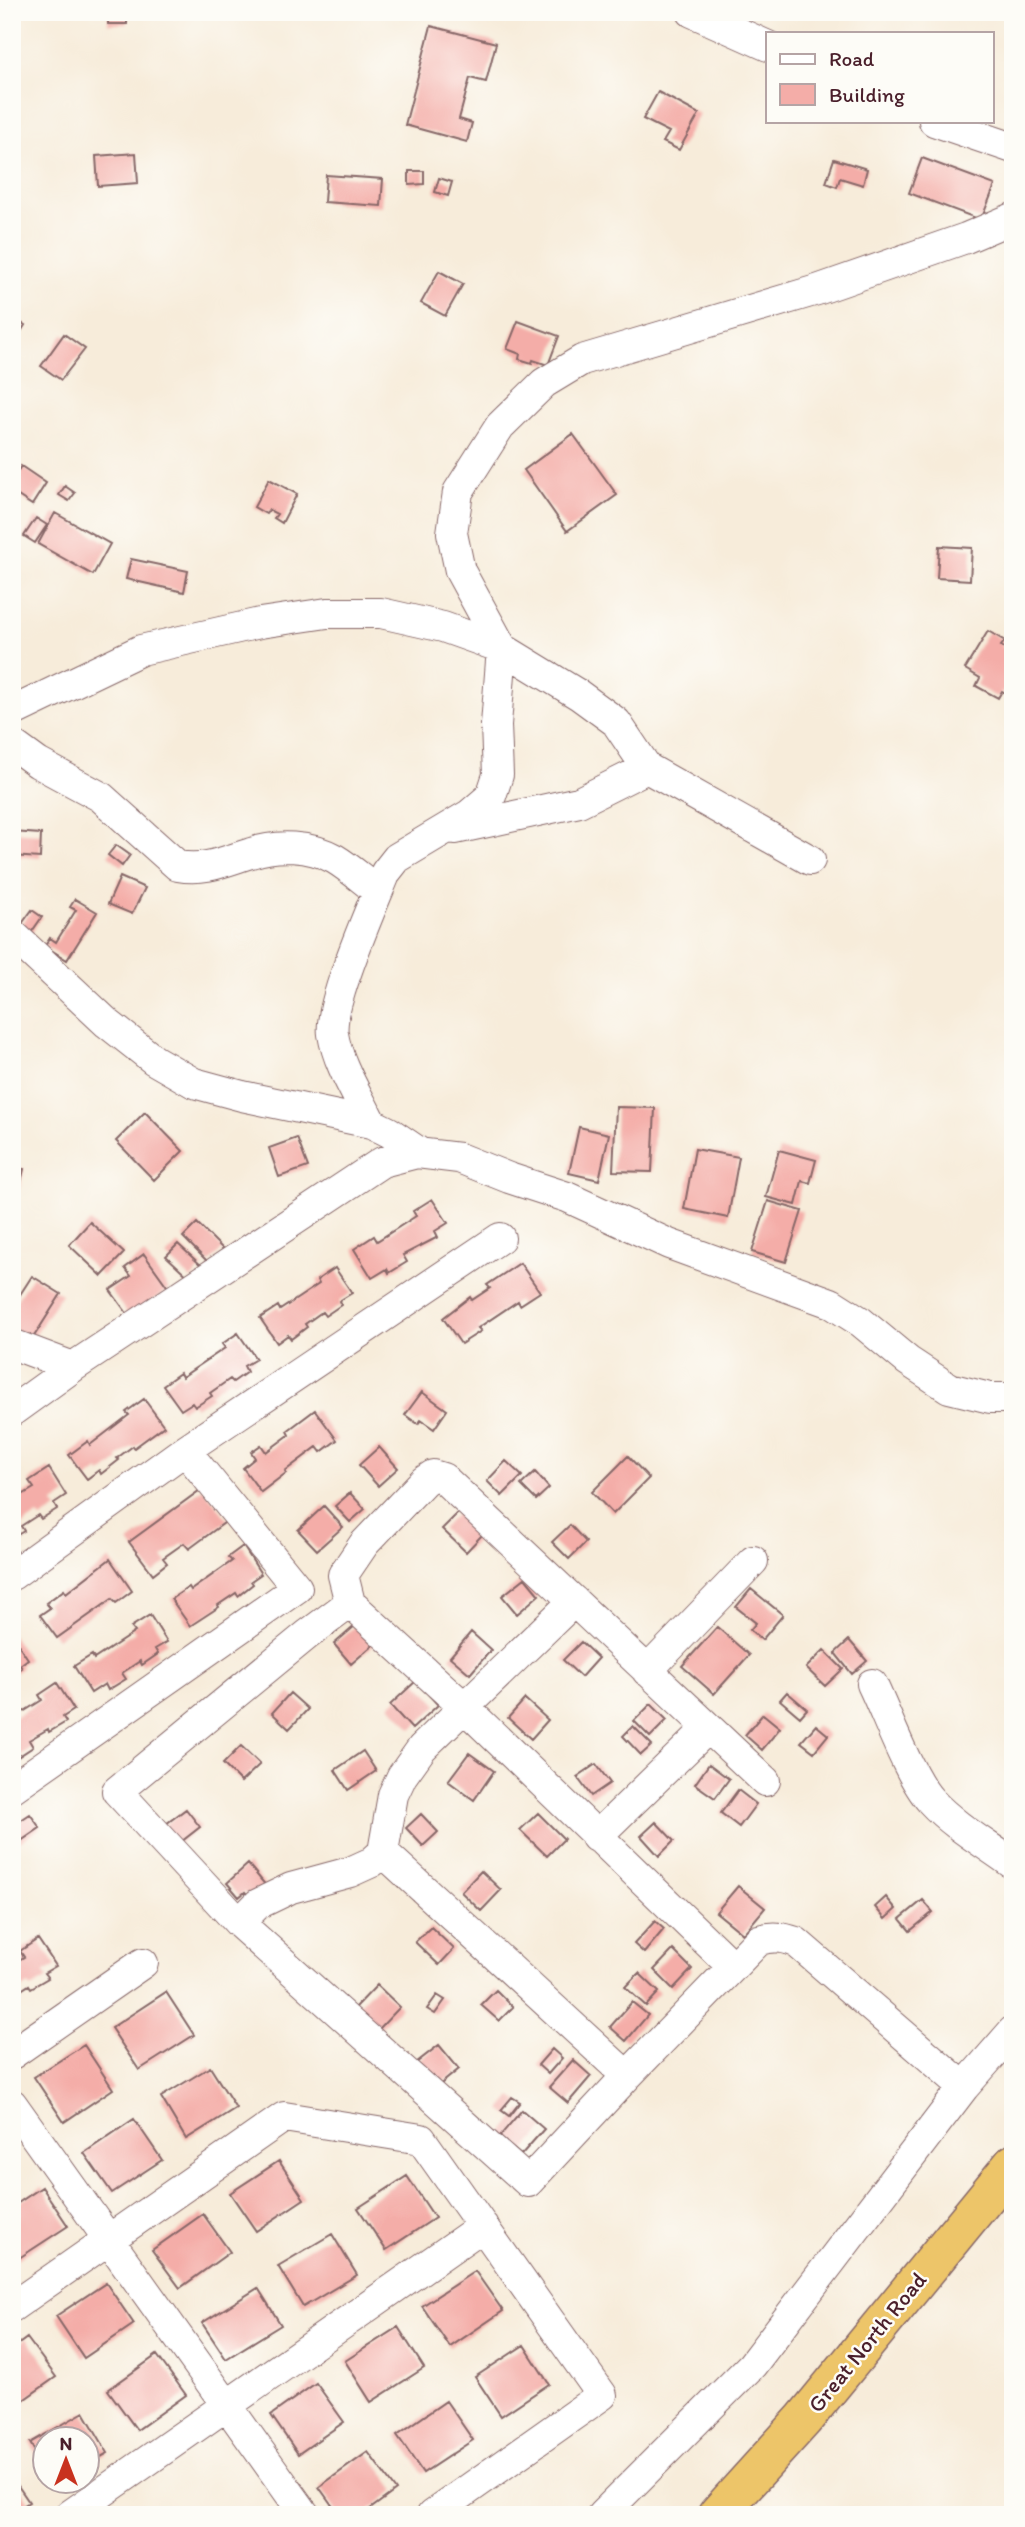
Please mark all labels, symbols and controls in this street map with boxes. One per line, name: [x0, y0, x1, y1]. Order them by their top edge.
legend: [766, 32, 993, 122]
text: Road: [829, 46, 875, 71]
text: Building: [829, 82, 905, 107]
street label: Great North Road: [802, 2266, 933, 2418]
north arrow: [32, 2426, 102, 2496]
text: N: [60, 2432, 72, 2455]

